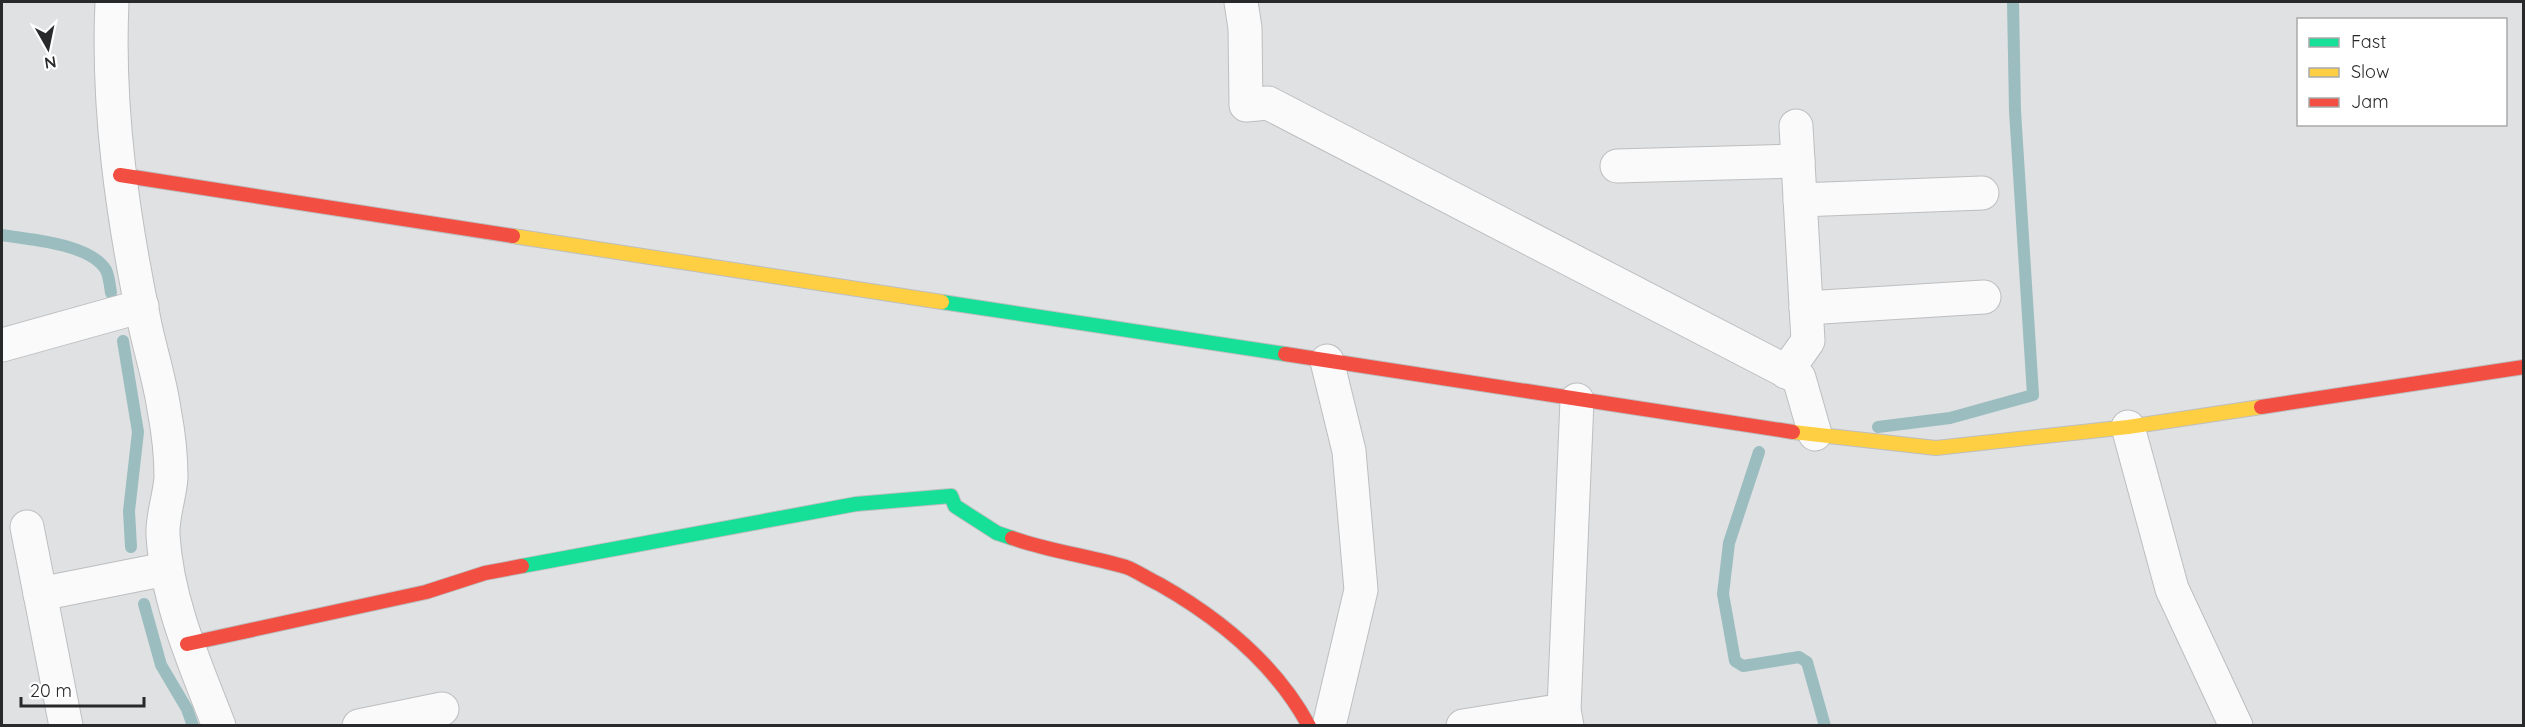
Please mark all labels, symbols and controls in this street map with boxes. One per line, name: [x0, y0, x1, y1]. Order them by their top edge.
north arrow: [18, 18, 78, 78]
legend: [2297, 18, 2507, 126]
text: Fast: [2351, 30, 2386, 53]
text: N: [43, 52, 58, 74]
text: Slow: [2351, 60, 2389, 83]
text: Jam: [2351, 90, 2389, 113]
scale bar: [21, 670, 144, 708]
text: 20 m: [30, 679, 72, 702]

